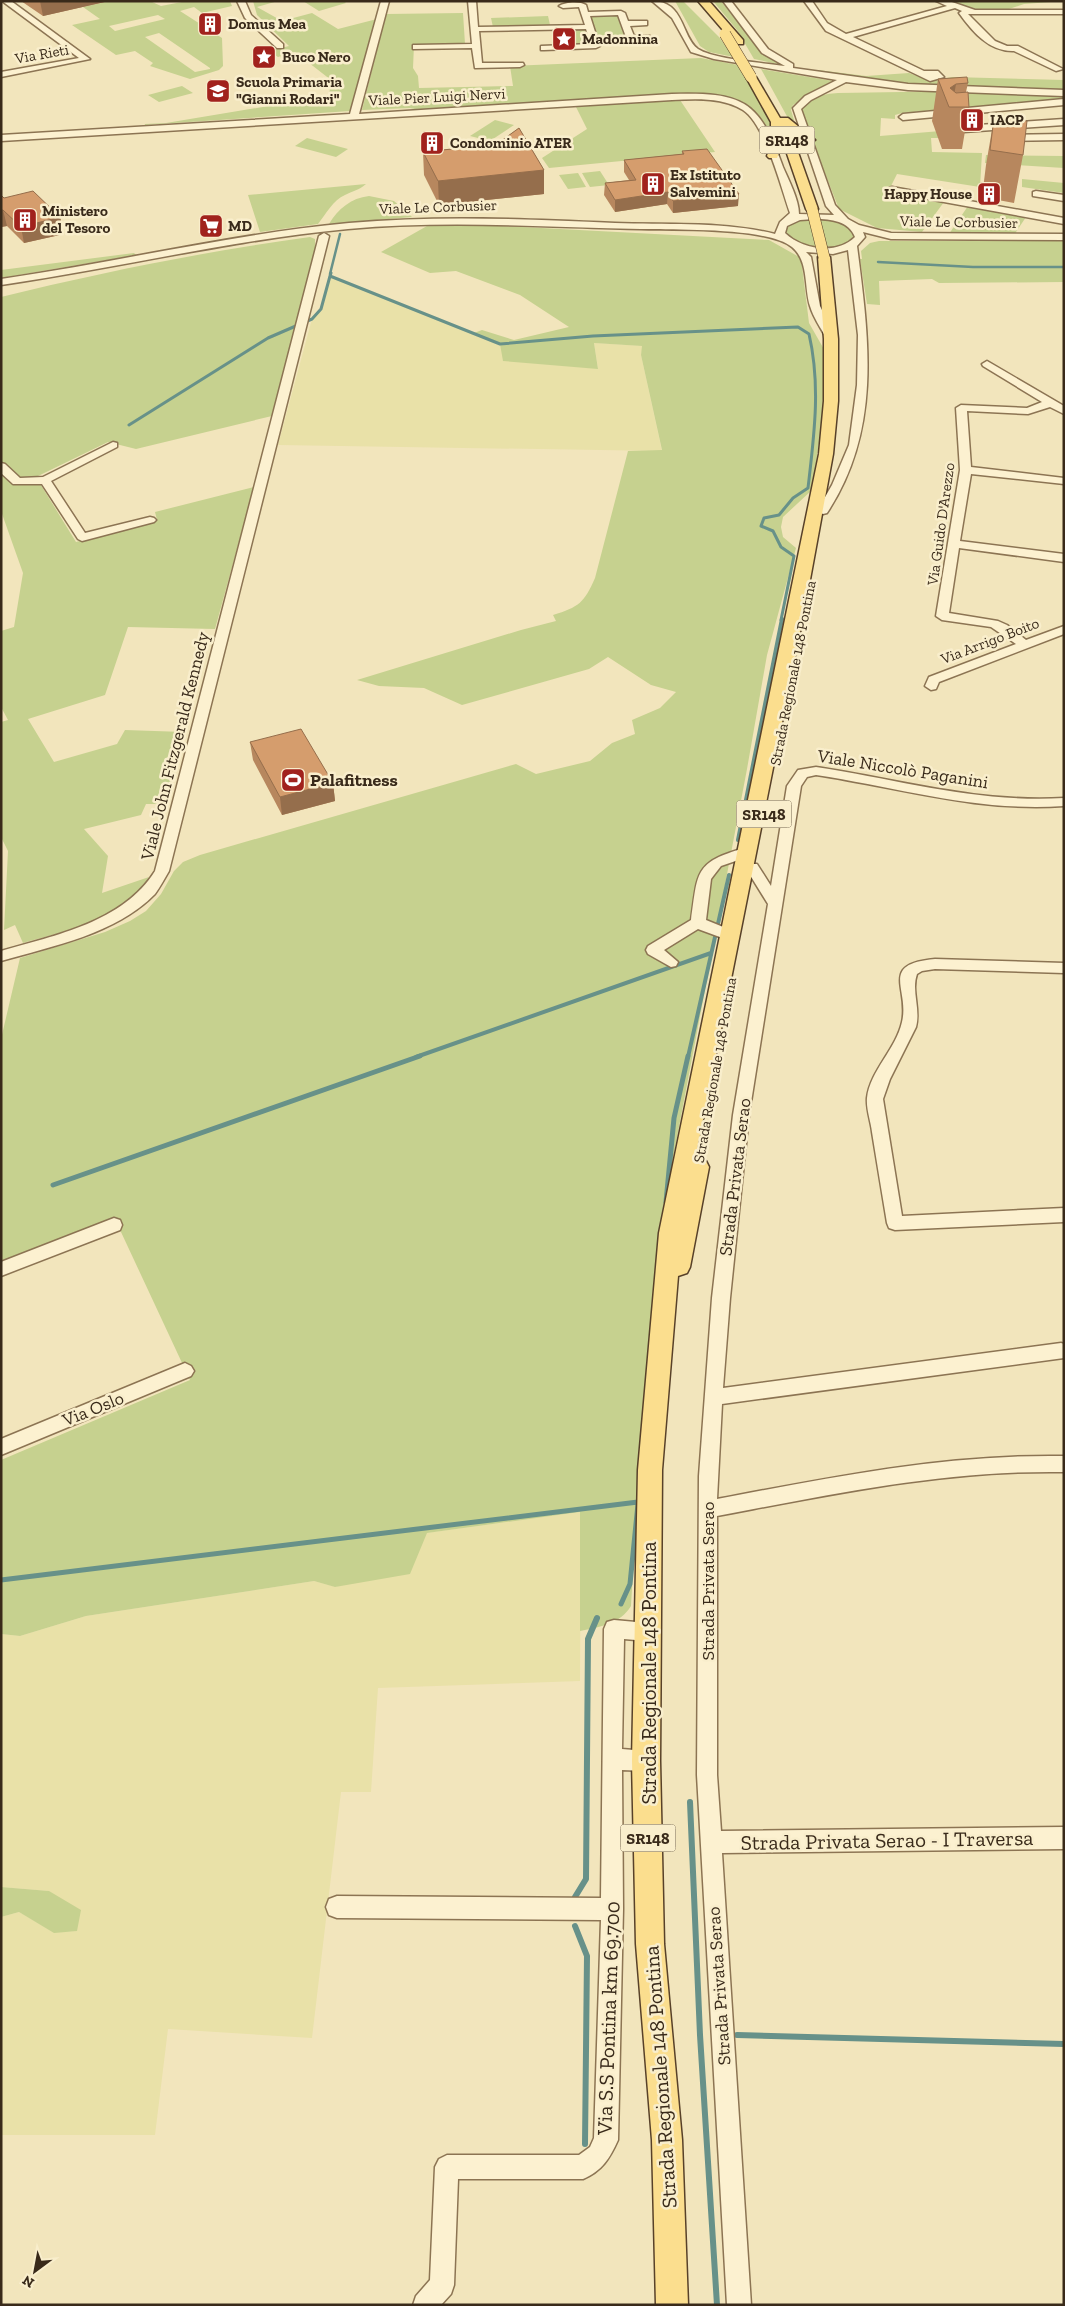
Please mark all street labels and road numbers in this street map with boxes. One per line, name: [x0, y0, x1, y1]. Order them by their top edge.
street label: Via Rieti: [13, 40, 70, 68]
street label: Viale Pier Luigi Nervi: [367, 84, 506, 110]
road number: SR148: [760, 126, 814, 154]
street label: Viale Le Corbusier: [378, 196, 497, 218]
street label: Viale Le Corbusier: [899, 212, 1018, 232]
street label: Via Guido D'Arezzo: [923, 461, 959, 588]
street label: Strada Regionale 148 Pontina: [766, 579, 820, 767]
street label: Via Arrigo Boito: [937, 614, 1042, 668]
street label: Viale John Fitzgerald Kennedy: [136, 629, 214, 863]
street label: Viale Niccolò Paganini: [815, 744, 990, 793]
road number: SR148: [736, 801, 792, 828]
street label: Strada Regionale 148 Pontina: [690, 976, 740, 1164]
street label: Strada Privata Serao: [714, 1097, 756, 1257]
street label: Via Oslo: [58, 1387, 127, 1432]
street label: Strada Privata Serao: [697, 1502, 719, 1660]
street label: Strada Regionale 148 Pontina: [636, 1541, 661, 1805]
road number: SR148: [620, 1825, 676, 1852]
street label: Strada Privata Serao - I Traversa: [740, 1825, 1034, 1855]
street label: Via S.S Pontina km 69.700: [591, 1901, 625, 2136]
street label: Strada Privata Serao: [702, 1906, 736, 2066]
street label: Strada Regionale 148 Pontina: [638, 1945, 682, 2209]

